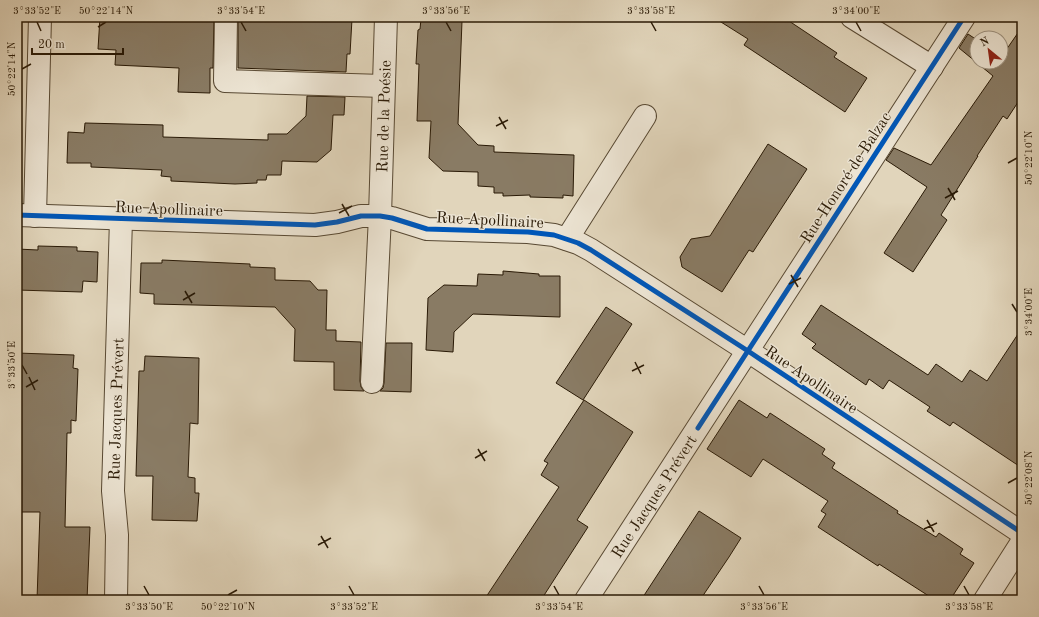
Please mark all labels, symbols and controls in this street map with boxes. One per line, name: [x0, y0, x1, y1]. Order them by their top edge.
text: 3°33'52"E: [13, 6, 61, 16]
text: 50°22'14"N: [79, 6, 134, 16]
text: 3°33'54"E: [217, 6, 265, 16]
text: 3°33'56"E: [422, 6, 470, 16]
text: 3°33'58"E: [627, 6, 675, 16]
text: 3°34'00"E: [832, 6, 880, 16]
scale bar: [32, 30, 123, 56]
north arrow: [969, 30, 1009, 70]
text: N: [979, 35, 992, 49]
text: 20 m: [38, 39, 65, 51]
text: 50°22'14"N: [7, 41, 17, 96]
street label: Rue de la Poésie: [375, 60, 395, 173]
street label: Rue Honoré de Balzac: [798, 110, 895, 246]
text: 50°22'10"N: [1024, 130, 1034, 185]
street label: Rue Apollinaire: [115, 200, 223, 220]
street label: Rue Apollinaire: [436, 210, 544, 232]
text: 3°34'00"E: [1024, 288, 1034, 336]
street label: Rue Jacques Prévert: [107, 337, 128, 481]
text: 3°33'50"E: [7, 341, 17, 389]
street label: Rue Apollinaire: [762, 344, 860, 417]
street label: Rue Jacques Prévert: [610, 432, 701, 561]
text: 50°22'08"N: [1024, 450, 1034, 505]
text: 3°33'50"E: [125, 602, 173, 612]
text: 50°22'10"N: [201, 602, 256, 612]
text: 3°33'52"E: [330, 602, 378, 612]
text: 3°33'54"E: [535, 602, 583, 612]
text: 3°33'56"E: [740, 602, 788, 612]
text: 3°33'58"E: [945, 602, 993, 612]

